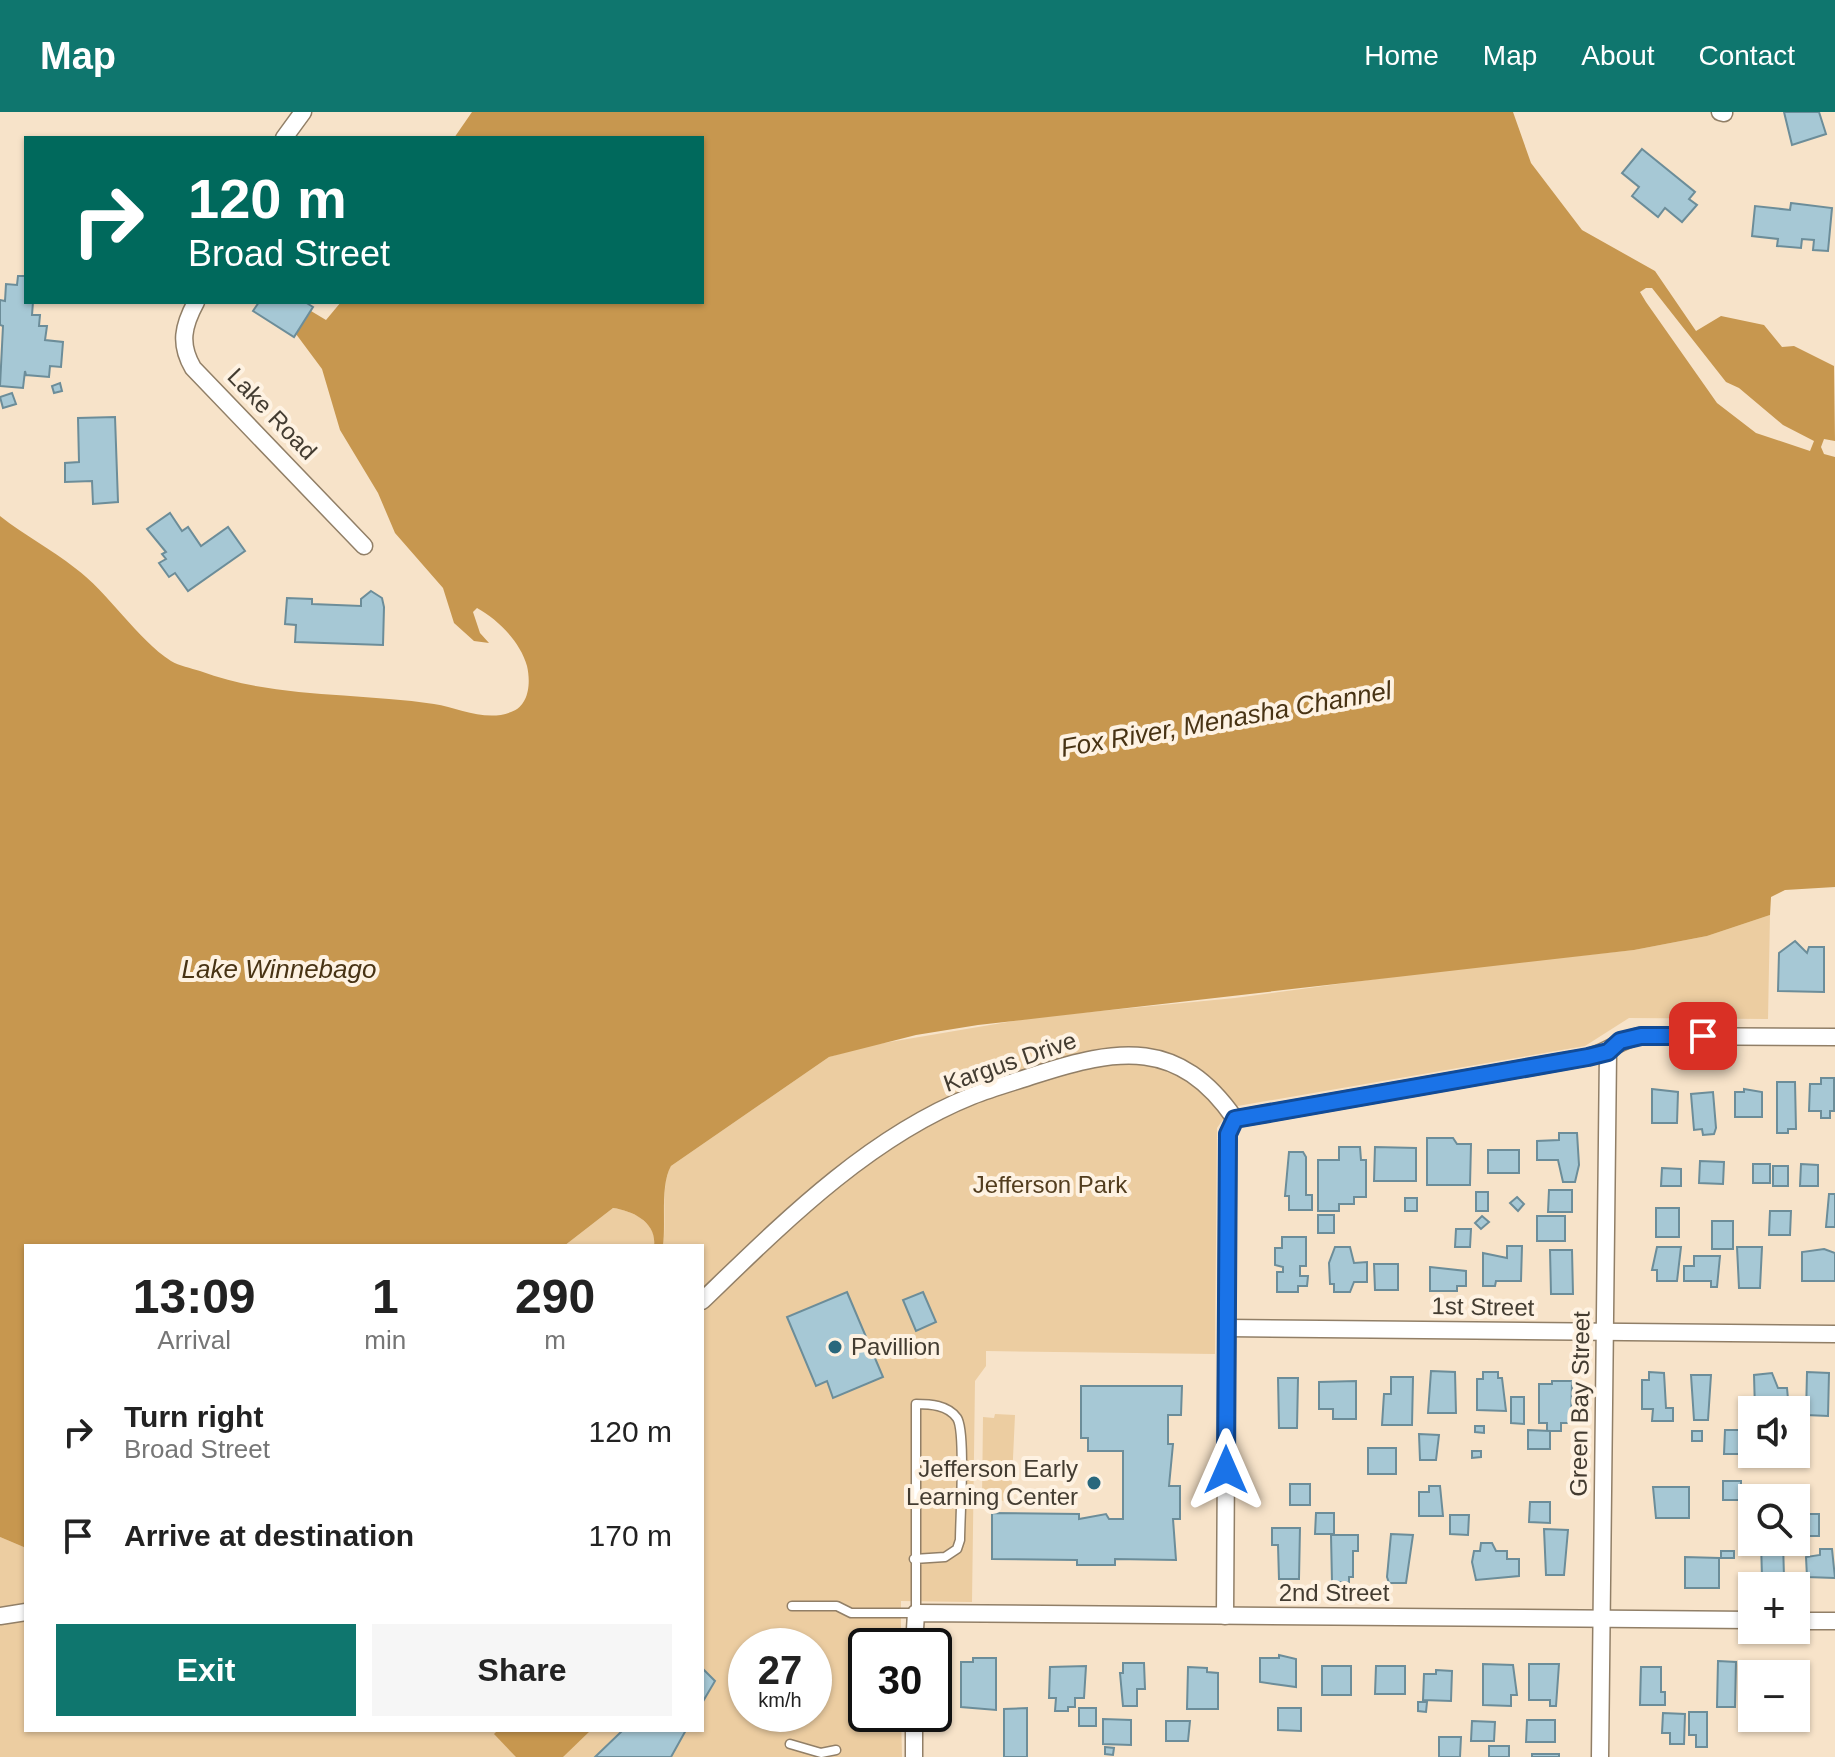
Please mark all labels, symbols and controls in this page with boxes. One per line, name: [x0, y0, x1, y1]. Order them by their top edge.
text: Map: [40, 35, 116, 77]
text: Home: [1364, 40, 1439, 71]
text: Map: [1483, 40, 1537, 71]
text: About: [1581, 40, 1655, 71]
text: Contact: [1699, 40, 1795, 71]
text: 120 m: [188, 167, 347, 230]
icon: right: [56, 168, 160, 272]
text: Broad Street: [188, 233, 390, 274]
street label: Lake Road: [222, 363, 322, 465]
water label: Fox River, Menasha Channel: [1058, 675, 1395, 763]
water label: Lake Winnebago: [182, 954, 376, 984]
pin: [1669, 1002, 1737, 1070]
icon: arrive: [1681, 1014, 1725, 1058]
street label: Kargus Drive: [940, 1026, 1080, 1097]
park label: Jefferson Park: [973, 1171, 1128, 1198]
text: 13:09: [133, 1270, 256, 1323]
text: 1: [372, 1270, 399, 1323]
text: 290: [515, 1270, 595, 1323]
street label: 1st Street: [1431, 1292, 1535, 1321]
street label: Green Bay Street: [1564, 1311, 1595, 1497]
text: Arrival: [157, 1325, 231, 1355]
text: min: [364, 1325, 406, 1355]
text: m: [544, 1325, 566, 1355]
place label: Pavillion: [851, 1333, 940, 1360]
marker: Pavillion: [826, 1338, 844, 1356]
map controls: [1738, 1396, 1810, 1732]
button: sound: [1738, 1396, 1810, 1468]
text: Turn right: [124, 1400, 263, 1433]
icon: right: [56, 1410, 100, 1454]
text: 120 m: [589, 1415, 672, 1448]
position arrow: [1184, 1428, 1268, 1512]
text: Broad Street: [124, 1434, 270, 1464]
place label: Jefferson Early Learning Center: [906, 1455, 1078, 1510]
marker: Jefferson Early Learning Center: [1085, 1474, 1103, 1492]
button: search: [1738, 1484, 1810, 1556]
icon: arrive: [56, 1514, 100, 1558]
text: Arrive at destination: [124, 1519, 414, 1552]
text: 170 m: [589, 1519, 672, 1552]
button: +: [1738, 1572, 1810, 1644]
street label: 2nd Street: [1279, 1579, 1390, 1606]
button: Exit: [56, 1624, 356, 1716]
button: Share: [372, 1624, 672, 1716]
speed limit sign: 30: [848, 1628, 952, 1732]
text: 27: [758, 1648, 802, 1692]
button: −: [1738, 1660, 1810, 1732]
text: km/h: [758, 1689, 802, 1711]

